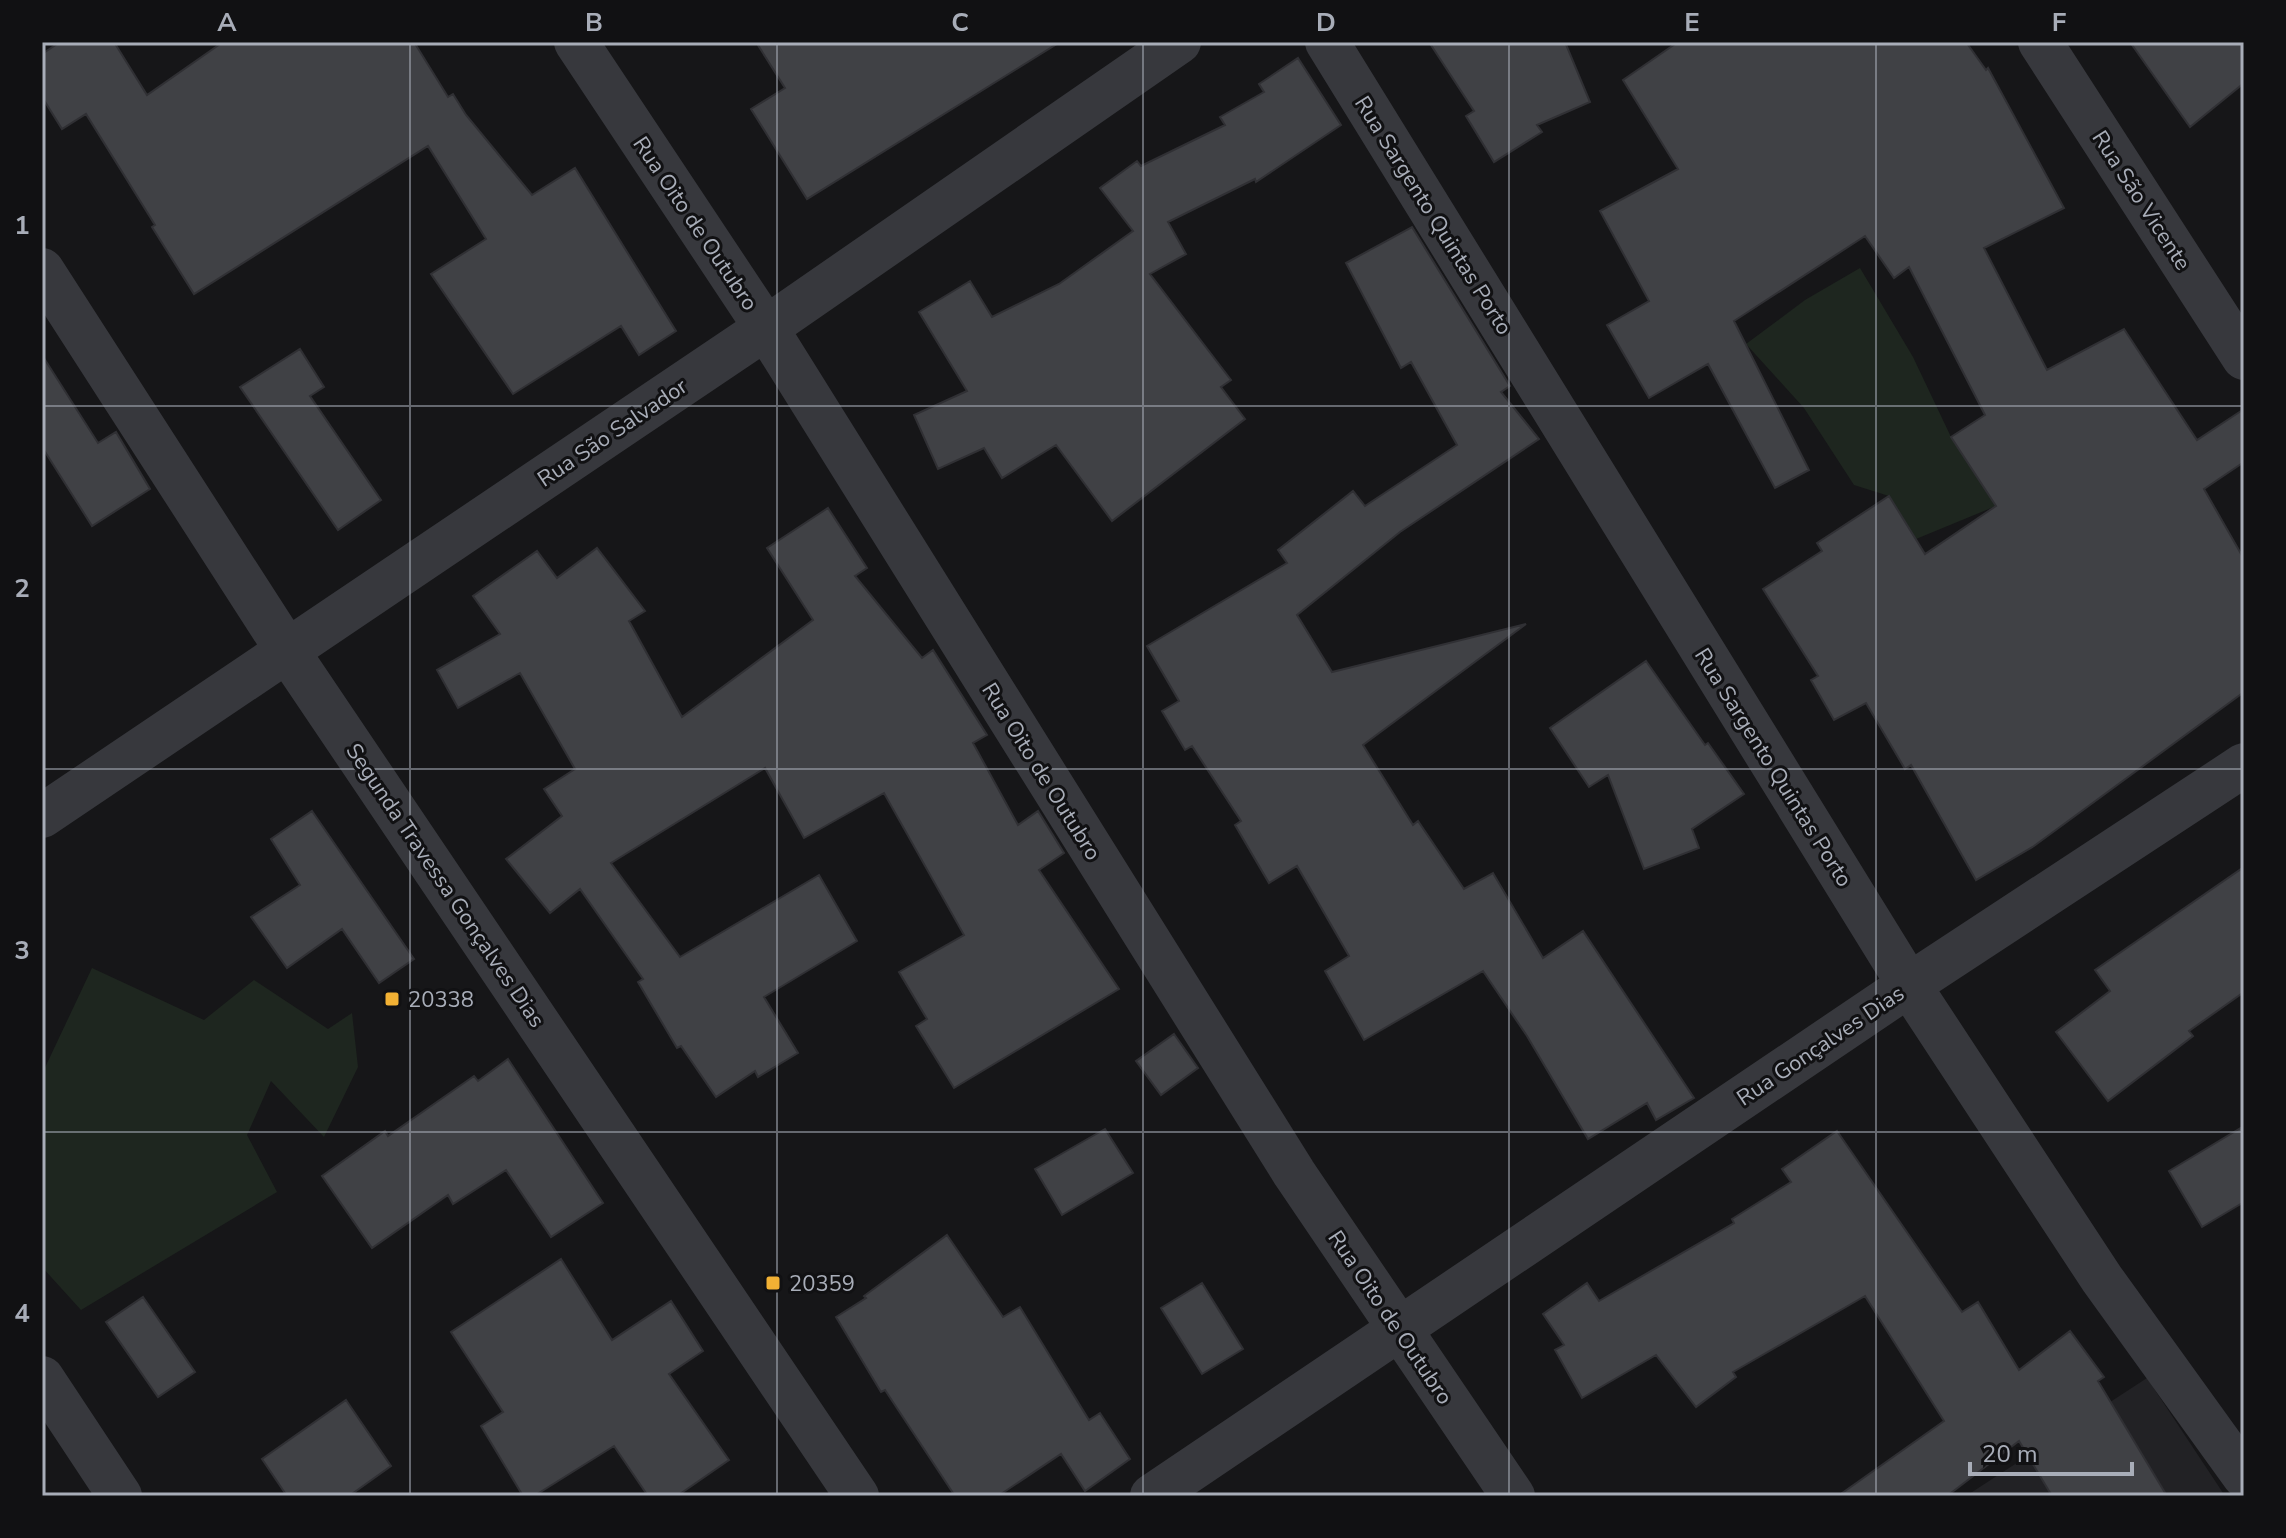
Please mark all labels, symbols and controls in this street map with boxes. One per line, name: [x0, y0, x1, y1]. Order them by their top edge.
text: A: [217, 5, 237, 40]
text: B: [585, 5, 603, 40]
text: C: [951, 5, 969, 40]
text: D: [1316, 5, 1336, 40]
text: E: [1684, 5, 1700, 40]
text: F: [2052, 5, 2066, 40]
street label: Rua Sargento Quintas Porto: [1347, 90, 1519, 341]
street label: Rua São Vicente: [2085, 125, 2198, 276]
street label: Rua Oito de Outubro: [626, 131, 765, 317]
text: 1: [14, 208, 30, 243]
street label: Rua São Salvador: [532, 372, 693, 494]
text: 2: [14, 571, 30, 606]
street label: Rua Sargento Quintas Porto: [1687, 642, 1859, 893]
street label: Rua Oito de Outubro: [974, 677, 1108, 866]
street label: Segunda Travessa Gonçalves Dias: [339, 738, 552, 1034]
text: 3: [14, 933, 30, 968]
street label: Rua Gonçalves Dias: [1731, 979, 1910, 1113]
place label: 20338: [408, 985, 474, 1015]
marker: 20338: [383, 990, 401, 1008]
street label: Rua Oito de Outubro: [1321, 1225, 1460, 1411]
place label: 20359: [789, 1269, 855, 1299]
marker: 20359: [764, 1274, 782, 1292]
text: 4: [14, 1296, 30, 1331]
scale bar: [1970, 1426, 2132, 1476]
text: 20 m: [1982, 1438, 2038, 1470]

